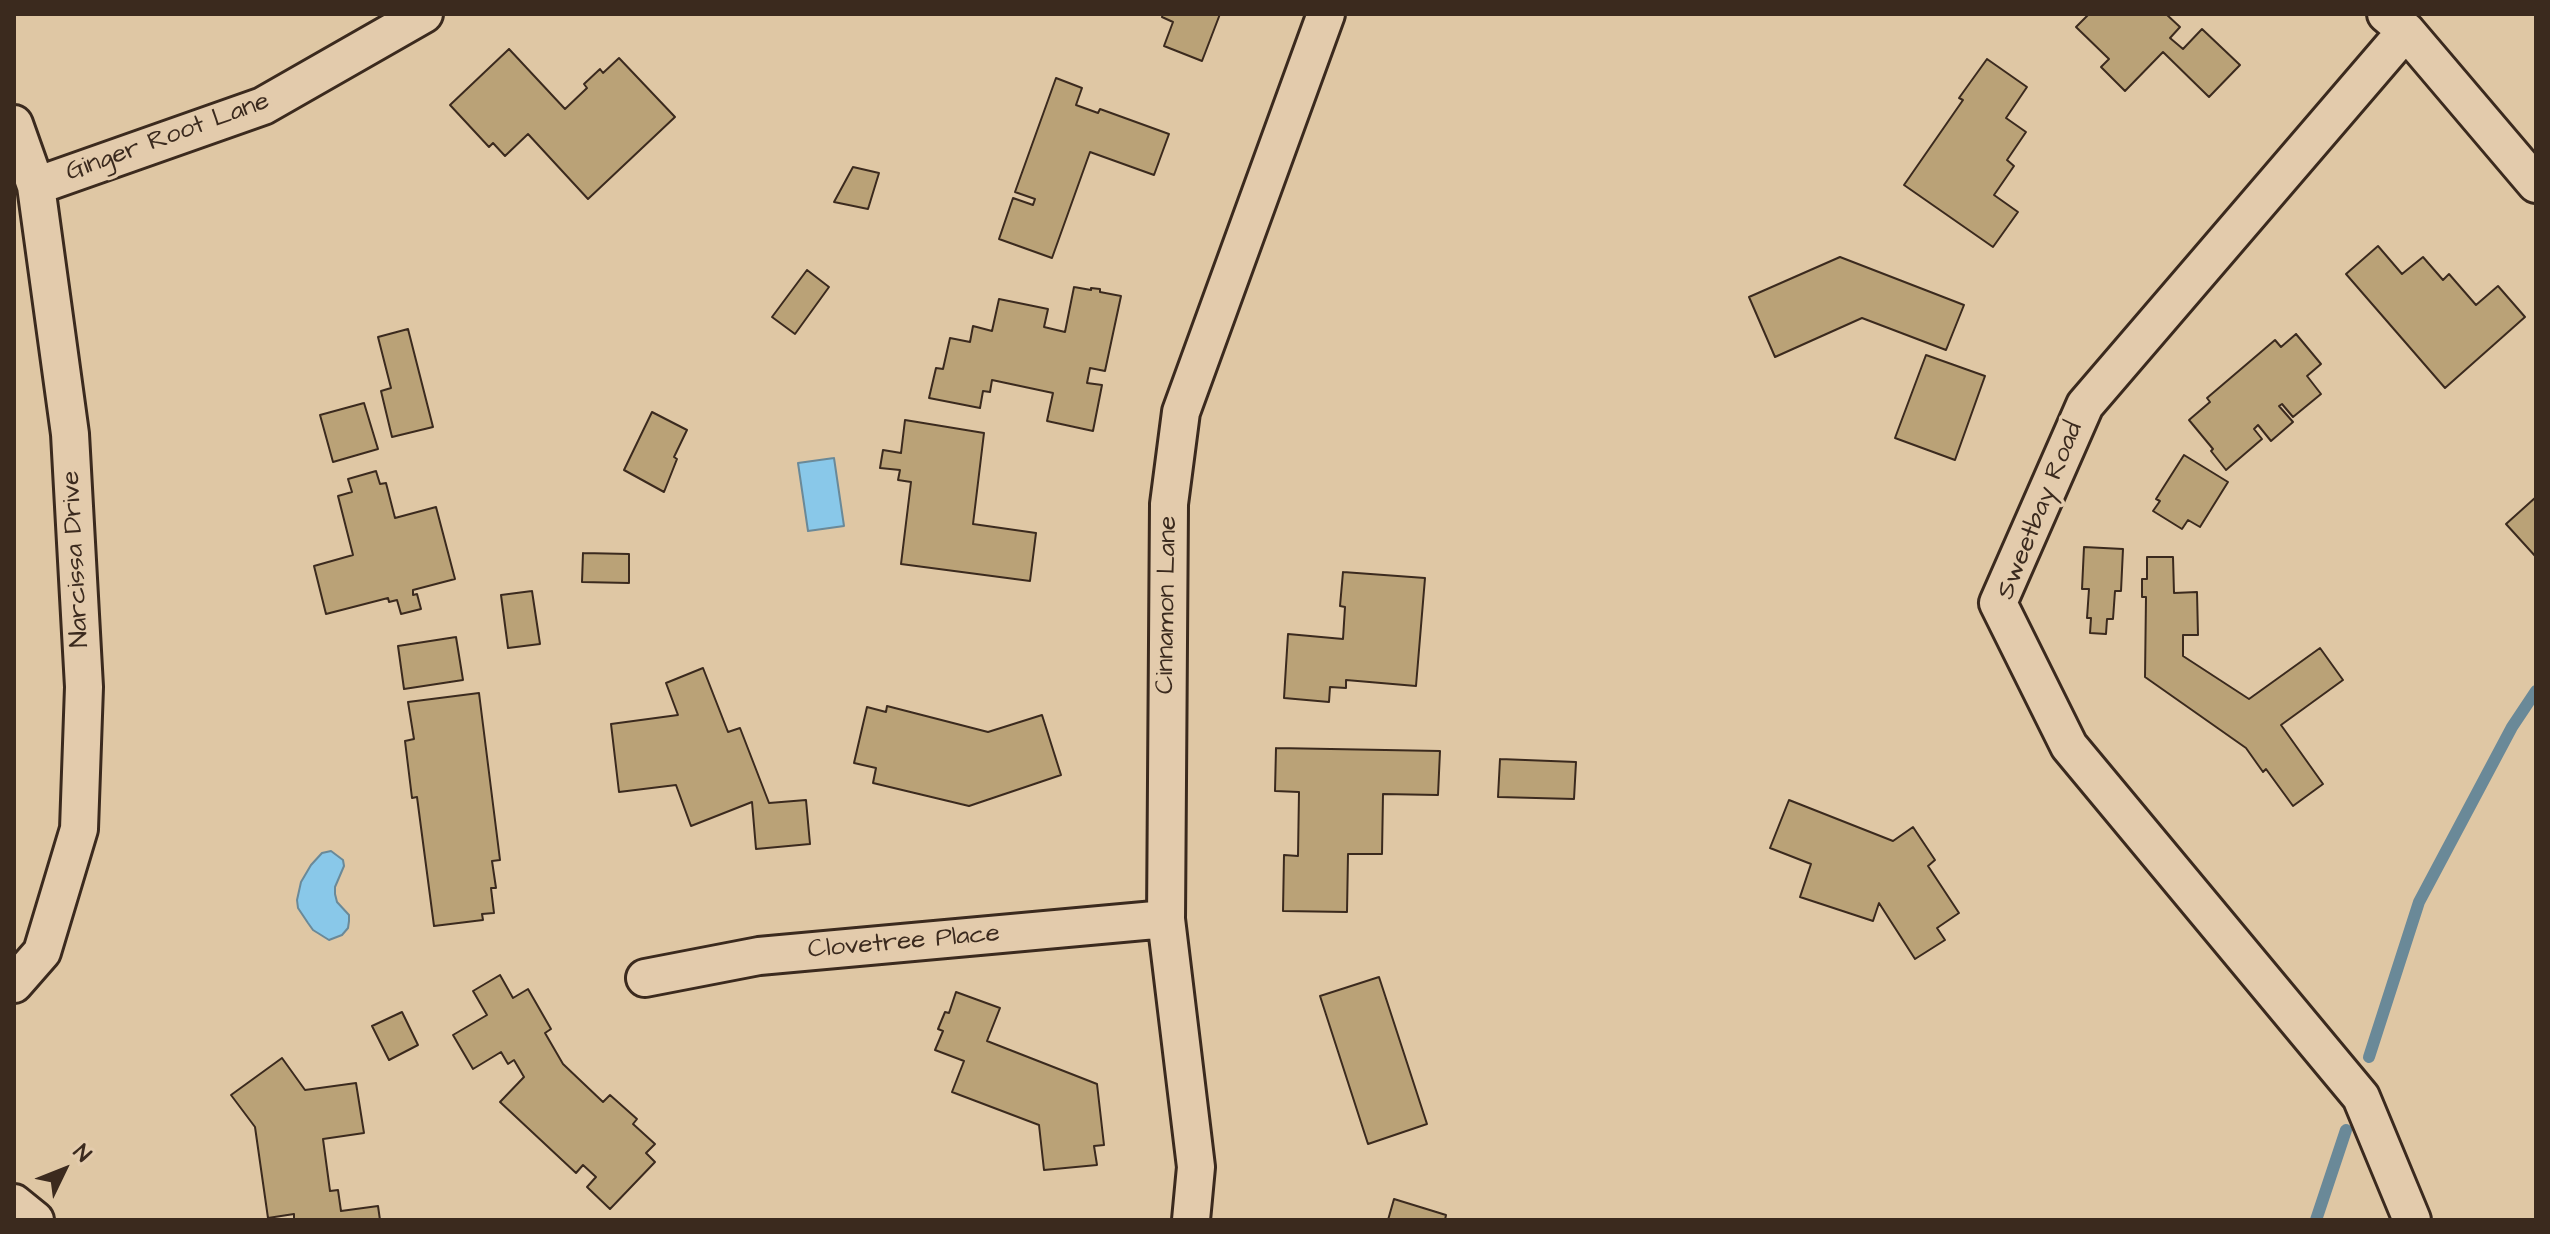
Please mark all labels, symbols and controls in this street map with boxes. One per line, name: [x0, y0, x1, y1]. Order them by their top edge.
street label: Ginger Root Lane: [62, 87, 274, 189]
street label: Sweetbay Road: [1991, 418, 2091, 604]
street label: Narcissa Drive: [57, 470, 97, 648]
street label: Cinnamon Lane: [1151, 516, 1185, 694]
street label: Clovetree Place: [807, 919, 1001, 967]
north arrow: [24, 1130, 104, 1210]
text: N: [66, 1138, 98, 1169]

